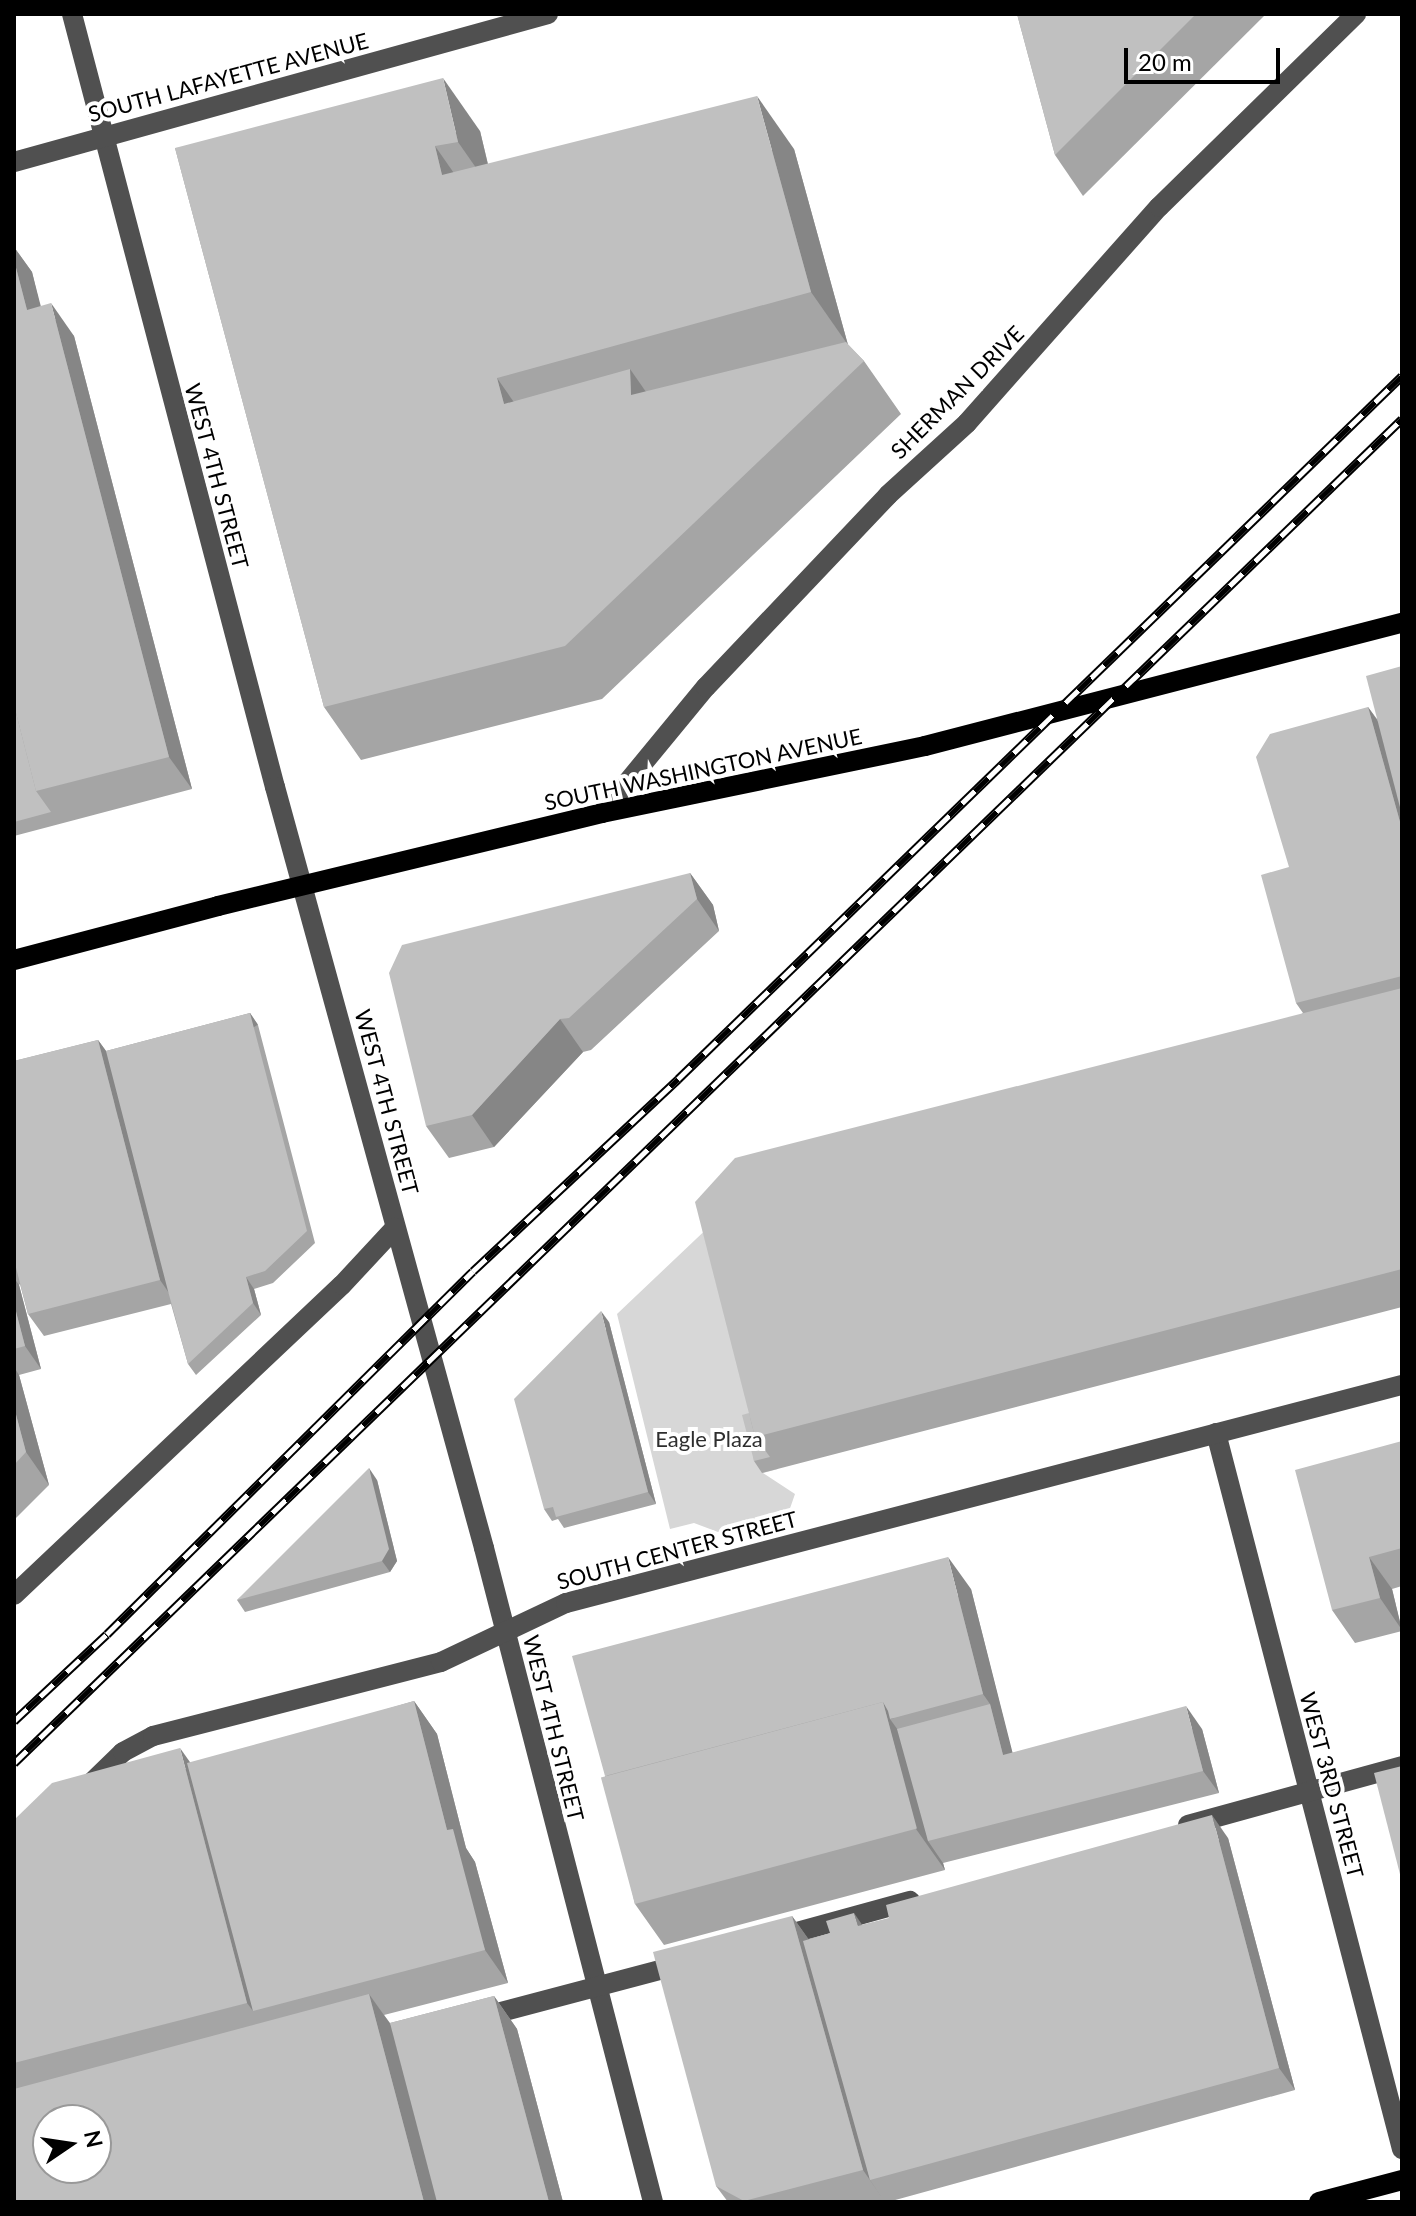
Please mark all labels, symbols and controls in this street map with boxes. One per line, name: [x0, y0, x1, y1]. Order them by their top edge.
street label: SOUTH LAFAYETTE AVENUE: [85, 27, 371, 127]
scale bar: [1128, 32, 1284, 82]
text: 20 m: [1138, 47, 1192, 76]
street label: SHERMAN DRIVE: [885, 320, 1029, 464]
street label: WEST 4TH STREET: [179, 380, 255, 572]
street label: SOUTH WASHINGTON AVENUE: [541, 722, 865, 816]
street label: WEST 4TH STREET: [349, 1006, 425, 1198]
park label: Eagle Plaza: [655, 1426, 763, 1452]
street label: SOUTH CENTER STREET: [554, 1505, 800, 1595]
street label: WEST 4TH STREET: [518, 1632, 590, 1824]
street label: WEST 3RD STREET: [1294, 1689, 1370, 1881]
north arrow: [32, 2104, 112, 2184]
text: N: [79, 2128, 109, 2150]

